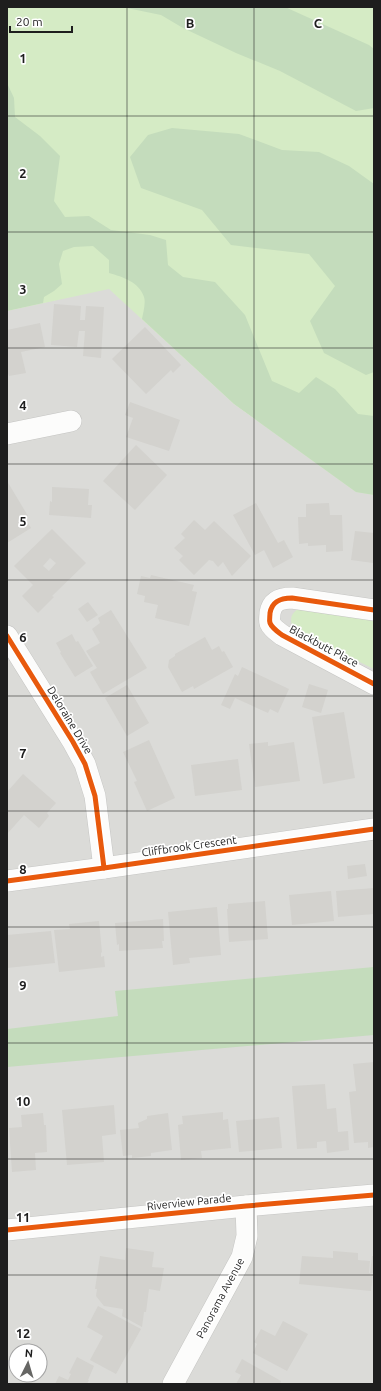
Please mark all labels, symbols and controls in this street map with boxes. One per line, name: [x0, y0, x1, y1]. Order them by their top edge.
scale bar: [10, 8, 72, 34]
text: 20 m: [16, 15, 43, 28]
text: B: [186, 16, 195, 30]
text: C: [314, 16, 323, 30]
text: 1: [19, 51, 27, 65]
text: 2: [19, 166, 27, 180]
text: 3: [19, 282, 27, 296]
text: 4: [19, 398, 27, 412]
text: 5: [19, 514, 27, 528]
street label: Blackbutt Place: [287, 623, 361, 669]
text: 6: [19, 630, 27, 644]
street label: Deloraine Drive: [45, 684, 95, 756]
text: 7: [19, 746, 27, 760]
street label: Cliffbrook Crescent: [141, 833, 238, 859]
text: 8: [19, 862, 27, 876]
text: 9: [19, 978, 27, 992]
text: 10: [16, 1094, 30, 1108]
street label: Riverview Parade: [146, 1192, 232, 1212]
text: 11: [16, 1210, 30, 1224]
street label: Panorama Avenue: [194, 1256, 246, 1340]
text: 12: [16, 1326, 30, 1340]
north arrow: [8, 1343, 48, 1383]
text: N: [24, 1347, 33, 1359]

